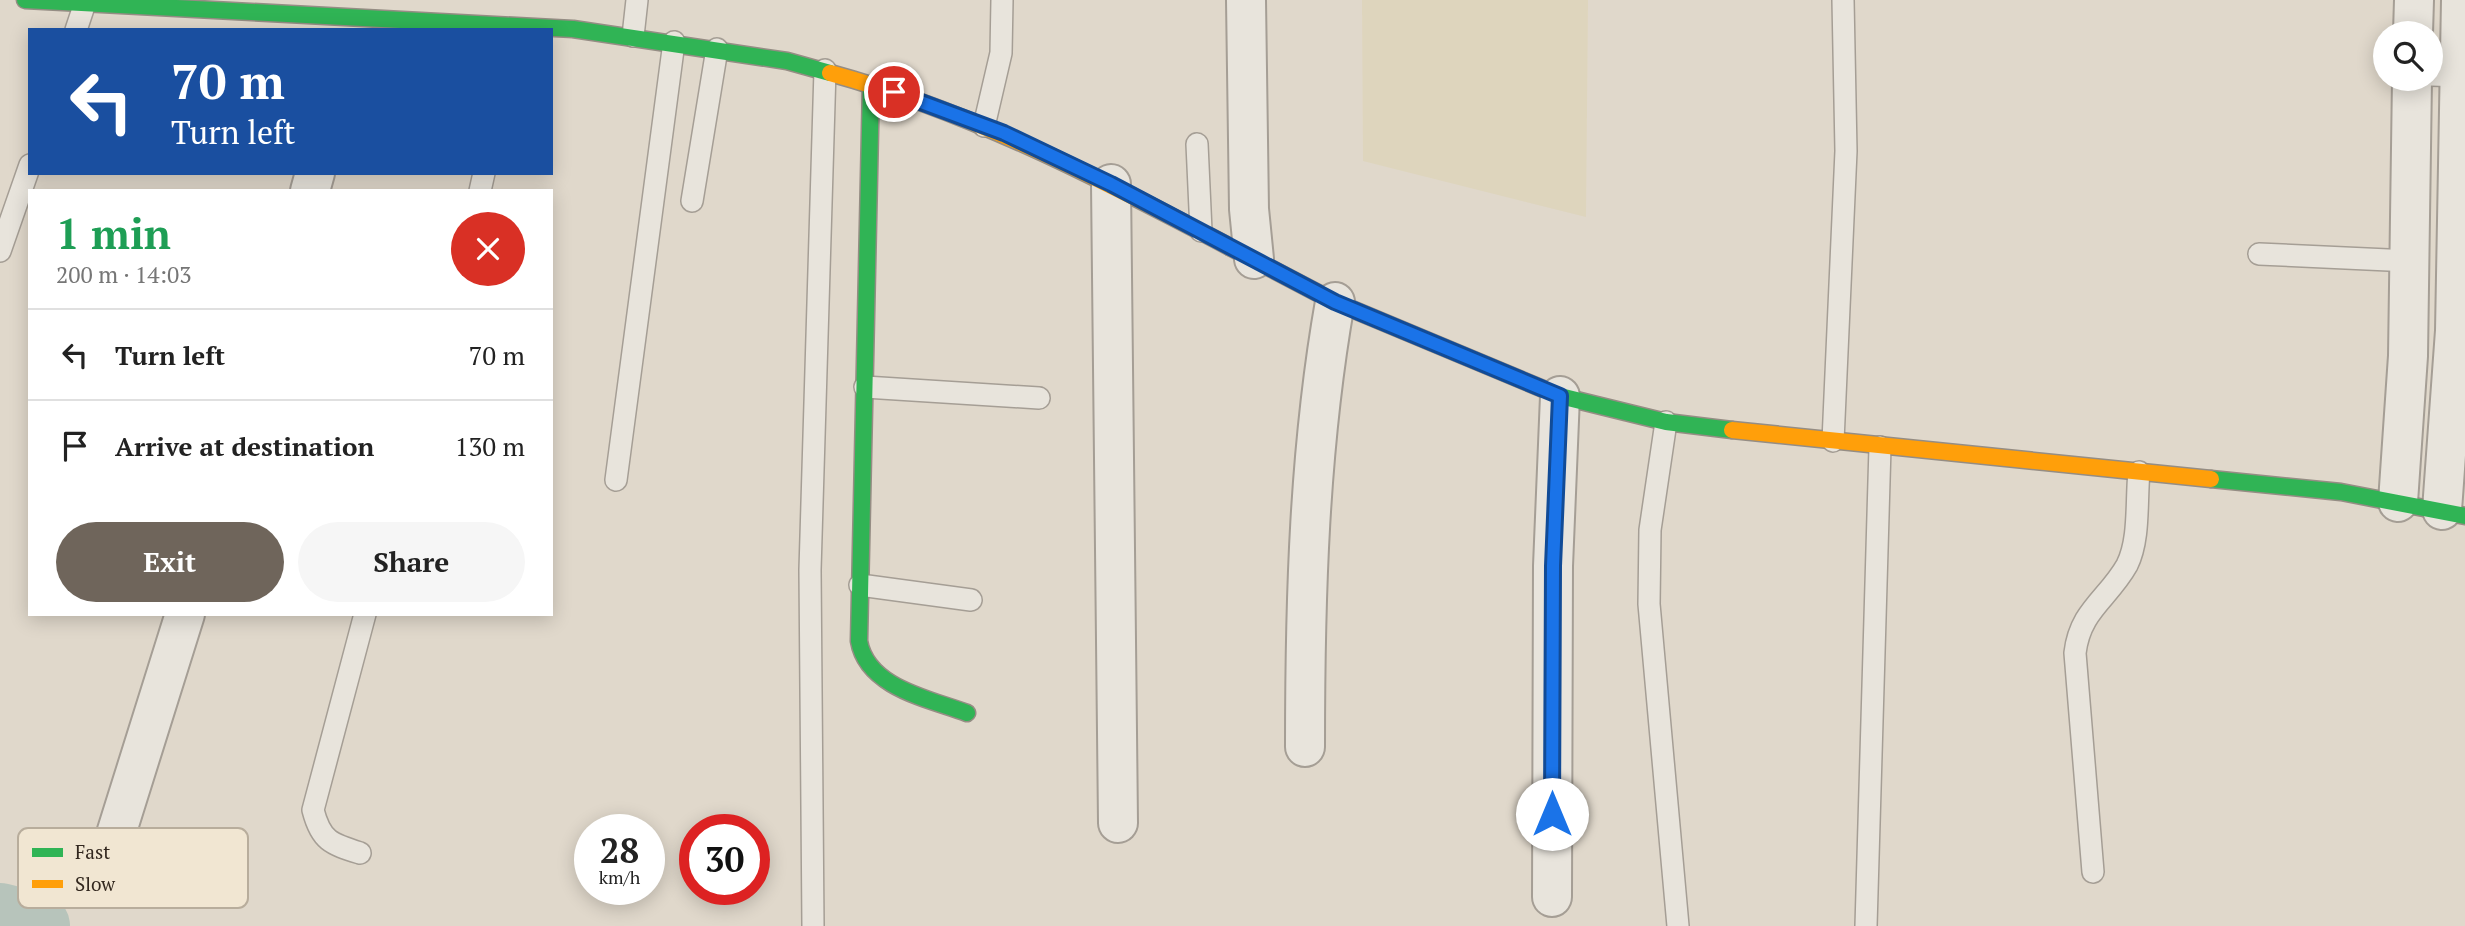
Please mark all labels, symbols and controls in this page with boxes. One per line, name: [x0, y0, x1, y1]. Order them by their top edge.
map controls: [2373, 21, 2443, 91]
button: search: [2373, 21, 2443, 91]
text: 70 m: [171, 48, 285, 113]
icon: left: [56, 56, 147, 147]
pin: [864, 62, 924, 122]
icon: arrive: [875, 73, 913, 111]
text: Turn left: [171, 111, 295, 153]
text: 1 min: [56, 205, 171, 261]
button: close: [451, 212, 525, 286]
text: 200 m · 14:03: [56, 259, 191, 290]
icon: left: [56, 336, 94, 374]
text: Turn left: [115, 338, 225, 372]
text: 70 m: [469, 338, 525, 372]
icon: arrive: [56, 427, 94, 465]
text: Arrive at destination: [115, 429, 374, 463]
text: 130 m: [455, 429, 525, 463]
button: Exit: [56, 522, 284, 602]
button: Share: [298, 522, 525, 602]
position arrow: [1515, 777, 1589, 851]
speed limit sign: 30: [679, 814, 770, 905]
text: 28: [600, 827, 639, 873]
legend: [18, 828, 248, 908]
text: Fast: [75, 839, 110, 864]
text: km/h: [599, 865, 640, 889]
text: Slow: [75, 871, 116, 896]

